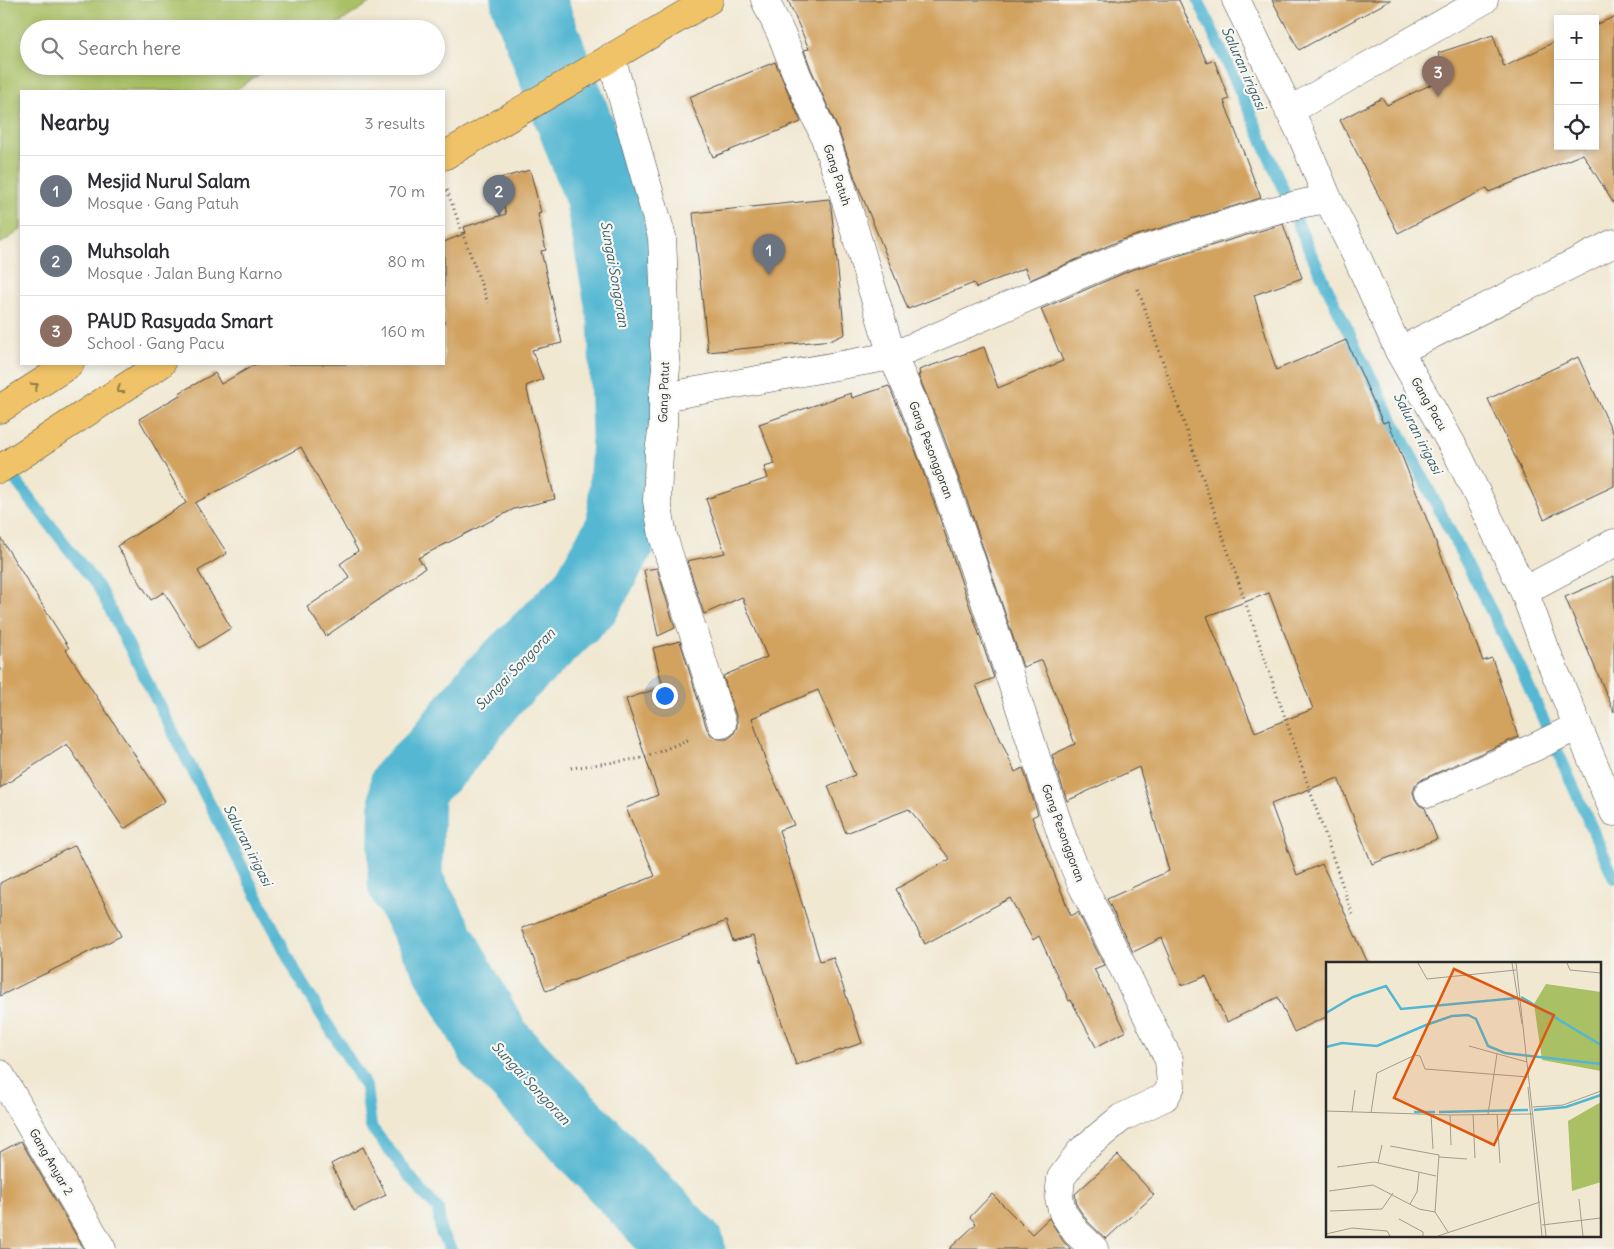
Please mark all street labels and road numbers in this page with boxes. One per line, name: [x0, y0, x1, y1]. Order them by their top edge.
street label: Gang Patuh: [820, 142, 854, 208]
street label: Gang Patut: [655, 361, 672, 423]
street label: Gang Pacu: [1408, 375, 1451, 433]
street label: Gang Pesonggoran: [906, 399, 957, 501]
street label: Gang Pesonggoran: [1039, 782, 1088, 884]
street label: Gang Anyar 2: [26, 1126, 77, 1198]

